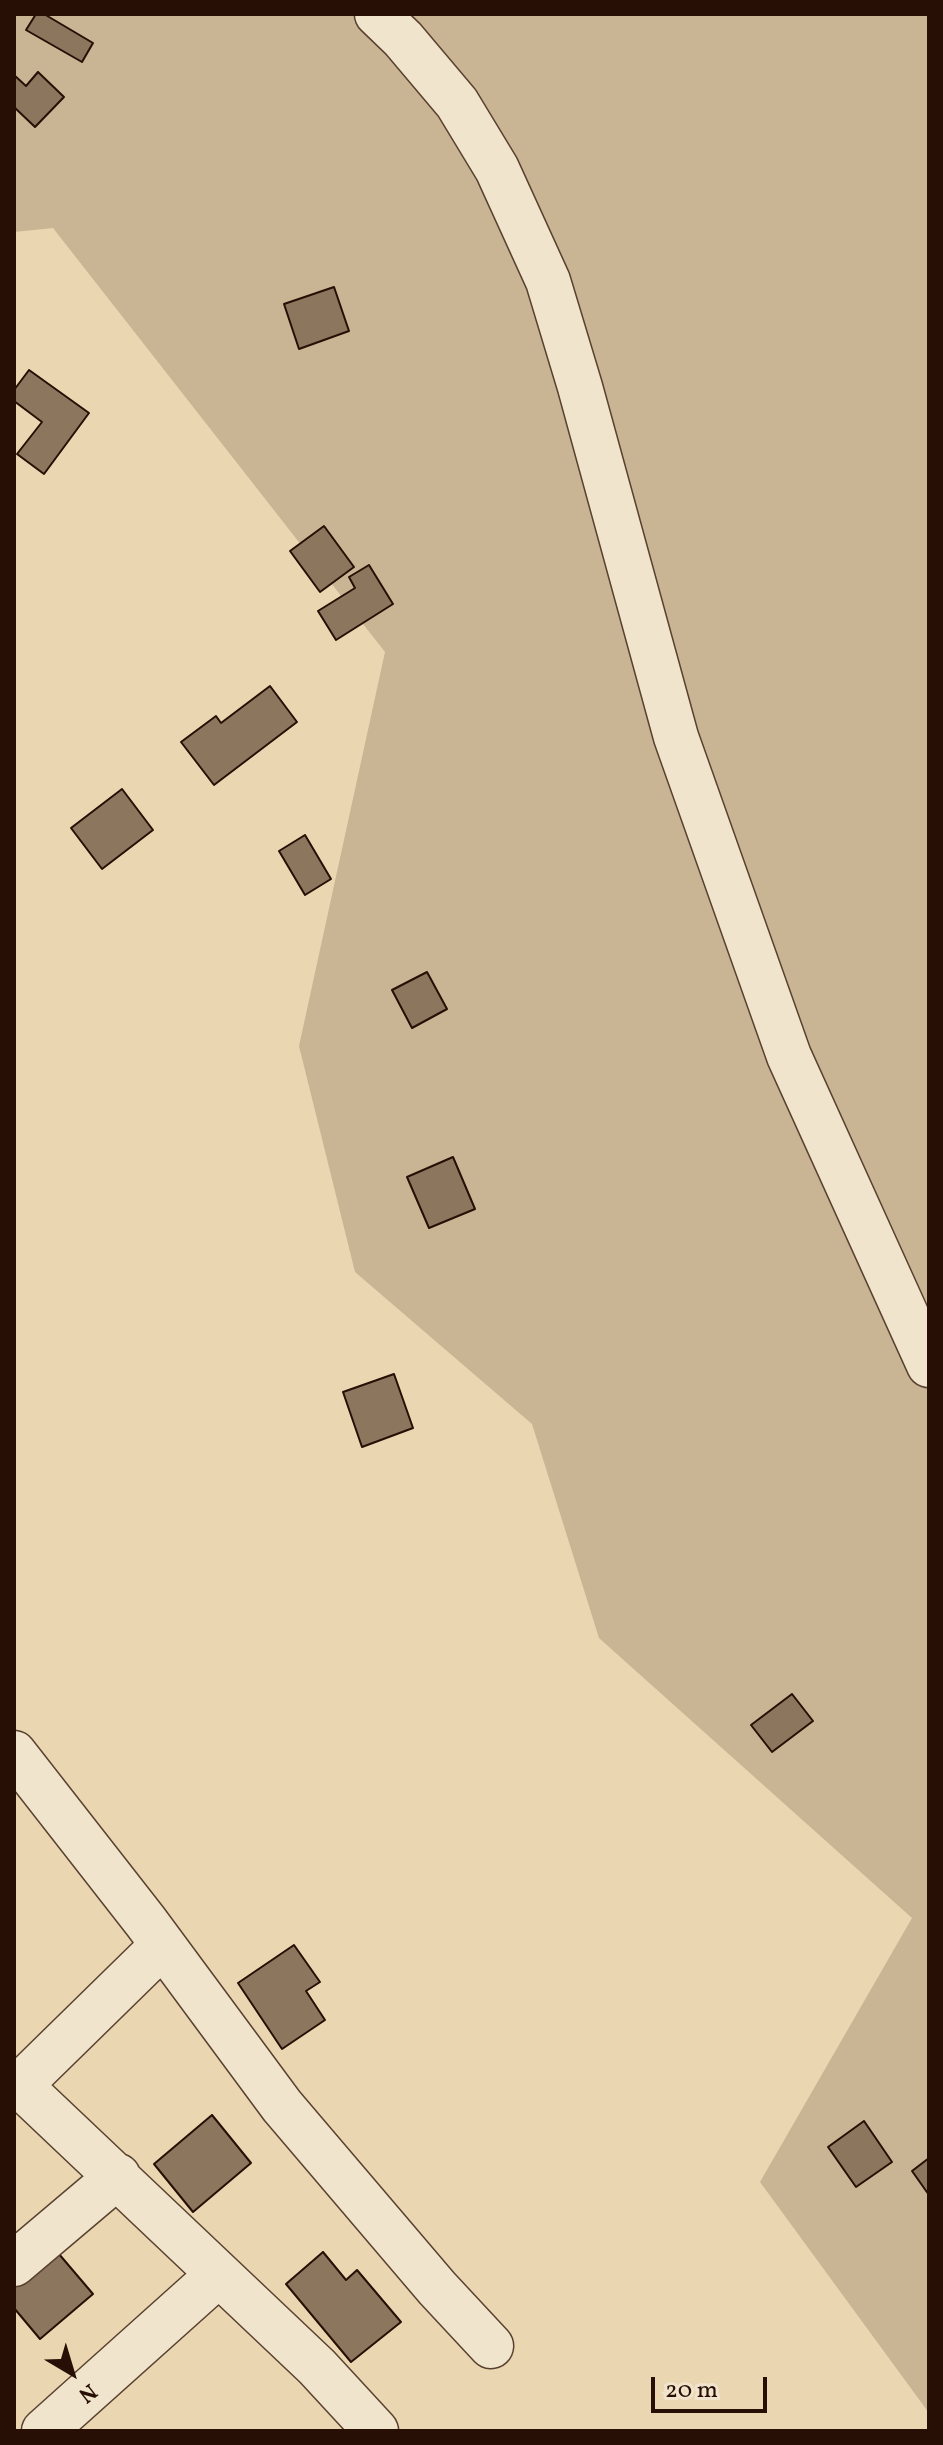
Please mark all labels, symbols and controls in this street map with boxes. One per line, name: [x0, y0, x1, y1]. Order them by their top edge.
north arrow: [32, 2333, 112, 2413]
scale bar: [655, 2361, 771, 2411]
text: 20 m: [665, 2374, 718, 2408]
text: N: [71, 2375, 103, 2409]

